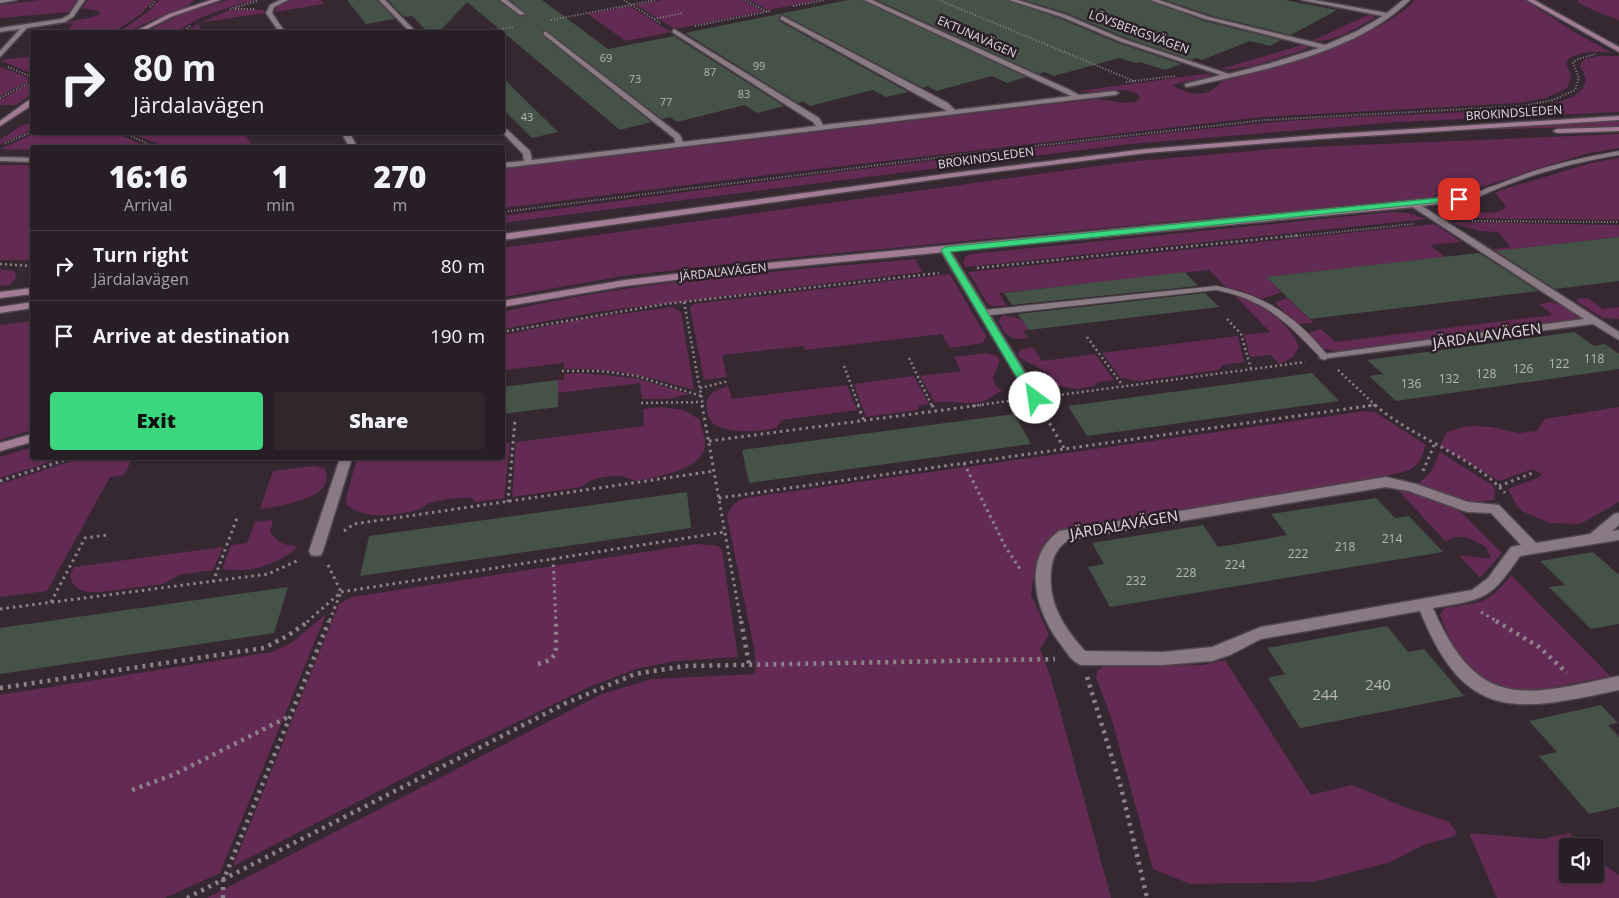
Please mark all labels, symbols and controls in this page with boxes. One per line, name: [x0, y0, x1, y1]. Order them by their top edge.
street label: LÖVSBERGSVÄGEN: [1087, 5, 1192, 58]
street label: EKTUNAVÄGEN: [935, 11, 1020, 62]
text: 80 m: [133, 44, 216, 91]
icon: right: [50, 50, 115, 115]
house number: 69: [600, 50, 612, 65]
house number: 99: [753, 58, 765, 73]
house number: 87: [704, 64, 716, 79]
house number: 73: [629, 71, 641, 86]
house number: 83: [738, 86, 750, 101]
text: Järdalavägen: [133, 89, 265, 119]
house number: 77: [660, 94, 672, 109]
street label: BROKINDSLEDEN: [1465, 101, 1563, 124]
house number: 43: [521, 109, 533, 124]
street label: BROKINDSLEDEN: [937, 142, 1035, 173]
text: 16:16: [109, 156, 188, 197]
text: 1: [272, 156, 289, 197]
text: 270: [374, 156, 426, 197]
pin: [1438, 178, 1480, 220]
icon: arrive: [1445, 185, 1473, 213]
text: Arrival: [124, 194, 172, 216]
text: min: [266, 194, 295, 216]
text: m: [393, 194, 407, 216]
text: Turn right: [93, 242, 188, 268]
icon: right: [50, 252, 78, 280]
text: 80 m: [441, 253, 485, 279]
street label: JÄRDALAVÄGEN: [678, 258, 767, 285]
text: Järdalavägen: [93, 268, 189, 290]
street label: JÄRDALAVÄGEN: [1429, 317, 1542, 353]
icon: arrive: [50, 322, 78, 350]
text: Arrive at destination: [93, 323, 290, 349]
text: 190 m: [430, 323, 485, 349]
house number: 118: [1584, 350, 1604, 367]
house number: 122: [1549, 355, 1569, 372]
house number: 126: [1513, 360, 1533, 377]
house number: 128: [1476, 365, 1496, 382]
house number: 132: [1439, 370, 1459, 387]
position arrow: [1008, 371, 1060, 423]
house number: 136: [1401, 375, 1421, 392]
button: Exit: [50, 392, 263, 450]
button: Share: [273, 392, 485, 450]
street label: JÄRDALAVÄGEN: [1066, 505, 1179, 544]
house number: 214: [1382, 530, 1402, 547]
house number: 218: [1335, 538, 1355, 555]
house number: 222: [1288, 545, 1308, 562]
house number: 224: [1225, 556, 1245, 573]
house number: 228: [1176, 564, 1196, 581]
house number: 232: [1126, 572, 1146, 589]
house number: 240: [1365, 674, 1391, 694]
house number: 244: [1312, 684, 1338, 704]
map controls: [1559, 838, 1604, 883]
button: sound: [1559, 838, 1604, 883]

